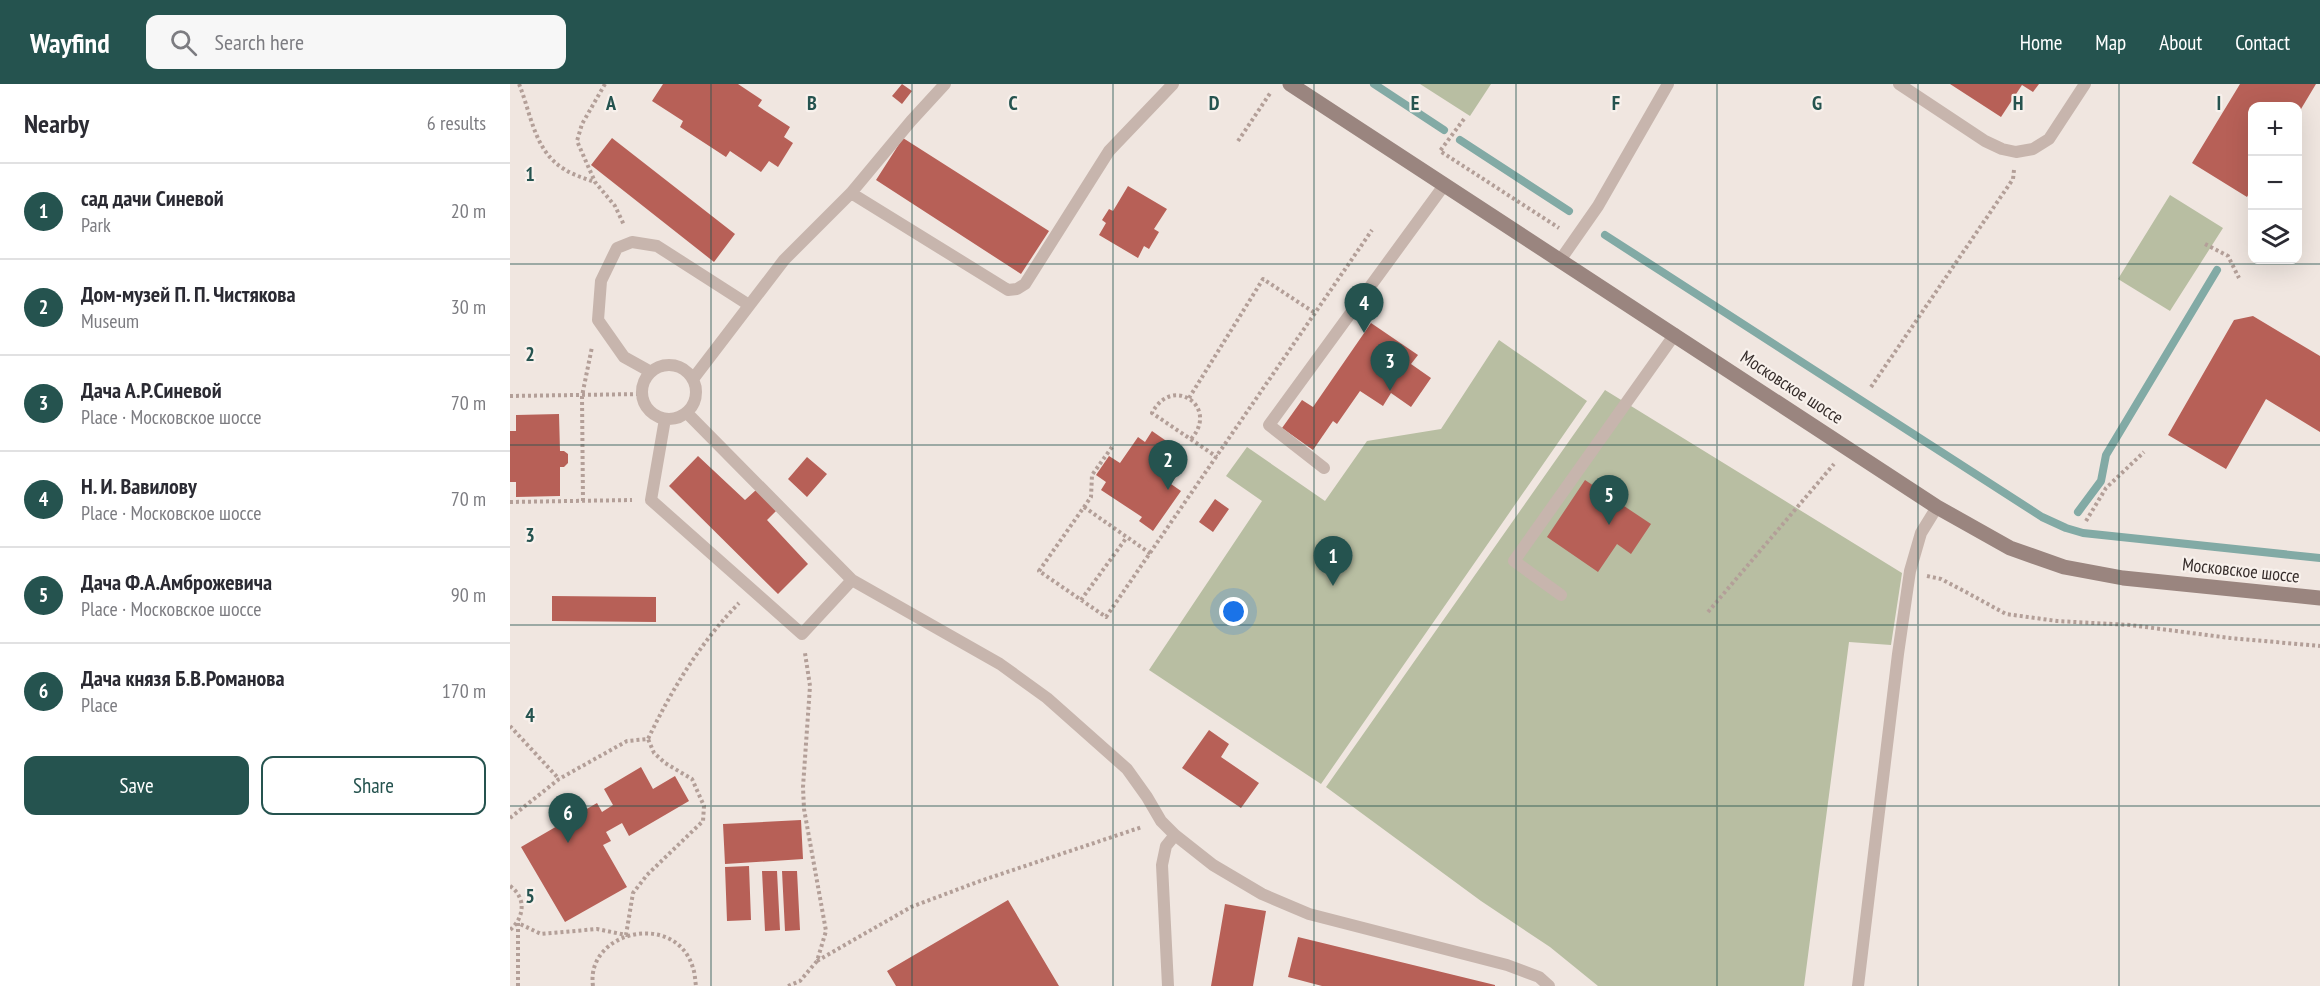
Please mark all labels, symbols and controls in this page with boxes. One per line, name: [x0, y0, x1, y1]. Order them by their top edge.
search box: [146, 15, 566, 69]
text: Wayfind: [30, 24, 110, 61]
icon: search: [167, 26, 200, 59]
text: Search here: [215, 28, 304, 56]
text: Home: [2020, 29, 2062, 56]
text: Map: [2095, 29, 2126, 56]
text: About: [2159, 29, 2202, 56]
text: Contact: [2235, 29, 2290, 56]
text: A: [605, 90, 617, 116]
text: B: [807, 90, 817, 116]
text: C: [1008, 90, 1018, 116]
text: D: [1209, 90, 1220, 116]
text: E: [1411, 90, 1419, 116]
text: F: [1612, 90, 1620, 116]
text: G: [1812, 90, 1822, 116]
text: H: [2013, 90, 2023, 116]
text: I: [2217, 90, 2221, 116]
map controls: [2248, 102, 2302, 264]
button: +: [2248, 102, 2302, 156]
text: Nearby: [24, 107, 89, 140]
text: 6 results: [427, 110, 486, 136]
button: −: [2248, 156, 2302, 210]
text: 1: [525, 161, 535, 187]
text: сад дачи Синевой: [81, 184, 224, 212]
text: 1: [39, 198, 48, 224]
text: 20 m: [451, 198, 486, 224]
button: layers: [2248, 210, 2302, 264]
text: Park: [81, 212, 111, 238]
text: Дом-музей П. П. Чистякова: [81, 280, 296, 308]
pin: 4: [1344, 284, 1384, 333]
text: 2: [39, 294, 48, 320]
text: 30 m: [451, 294, 486, 320]
text: Museum: [81, 308, 139, 334]
text: 2: [525, 341, 535, 367]
pin: 3: [1370, 342, 1410, 391]
street label: Московское шоссе: [1736, 345, 1848, 429]
text: Дача А.Р.Синевой: [81, 376, 222, 404]
text: 3: [39, 390, 48, 416]
text: 70 m: [451, 390, 486, 416]
text: Place · Московское шоссе: [81, 404, 261, 430]
pin: 2: [1148, 440, 1188, 490]
text: Н. И. Вавилову: [81, 472, 197, 500]
pin: 5: [1590, 476, 1628, 525]
text: 4: [39, 486, 48, 512]
text: 70 m: [451, 486, 486, 512]
text: Place · Московское шоссе: [81, 500, 261, 526]
text: 3: [525, 522, 535, 548]
pin: 1: [1314, 536, 1352, 586]
street label: Московское шоссе: [2181, 552, 2301, 588]
text: Дача Ф.А.Амброжевича: [81, 568, 272, 596]
text: 5: [39, 582, 48, 608]
text: 90 m: [451, 582, 486, 608]
text: Place · Московское шоссе: [81, 596, 261, 622]
your location: [1219, 597, 1248, 626]
text: Дача князя Б.В.Романова: [81, 664, 285, 692]
text: 6: [39, 678, 48, 704]
text: 170 m: [442, 678, 486, 704]
text: Place: [81, 692, 118, 718]
text: 4: [525, 702, 535, 728]
button: Save: [24, 756, 249, 815]
button: Share: [261, 756, 486, 815]
pin: 6: [548, 794, 588, 843]
text: 5: [525, 883, 535, 909]

